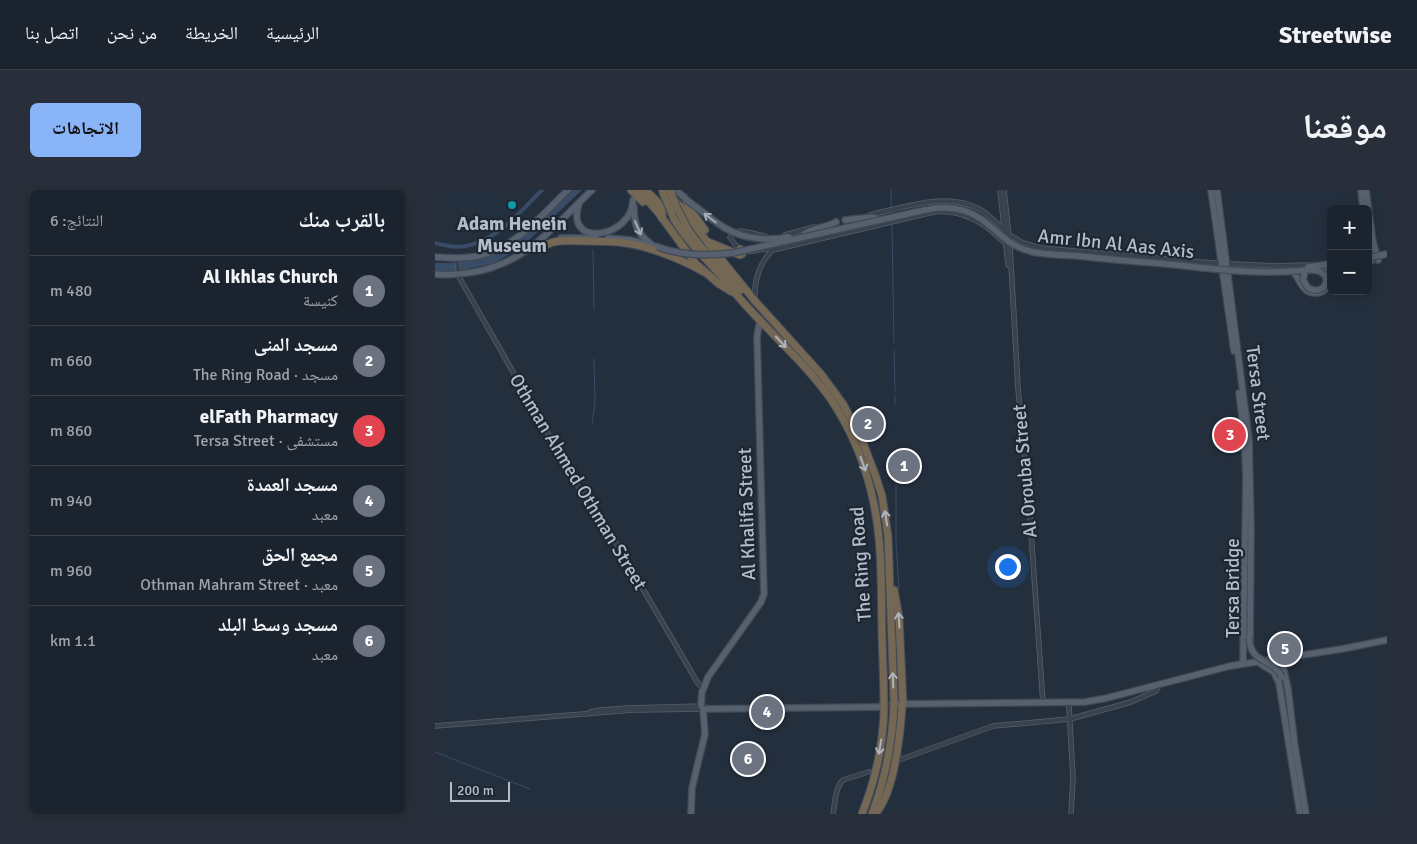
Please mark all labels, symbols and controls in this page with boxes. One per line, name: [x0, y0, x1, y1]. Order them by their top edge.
text: Streetwise: [1279, 20, 1392, 50]
text: اتصل بنا: [25, 22, 79, 44]
text: من نحن: [107, 22, 157, 44]
text: الخريطة: [185, 22, 238, 44]
text: الرئيسية: [266, 22, 319, 44]
button: الاتجاهات: [30, 103, 141, 157]
text: موقعنا: [1302, 105, 1387, 148]
marker: Adam Henein Museum: [506, 199, 518, 211]
map controls: [1327, 205, 1372, 295]
button: +: [1327, 205, 1372, 250]
text: بالقرب منك: [298, 207, 385, 233]
text: النتائج: 6: [50, 211, 103, 231]
place label: Adam Henein Museum: [457, 212, 567, 258]
one-way arrow: [704, 212, 717, 223]
one-way arrow: [633, 220, 643, 235]
street label: Amr Ibn Al Aas Axis: [1037, 224, 1195, 264]
button: −: [1327, 250, 1372, 295]
text: Al Ikhlas Church: [202, 265, 338, 289]
text: 480 m: [50, 281, 92, 301]
text: 1: [365, 281, 373, 301]
text: كنيسة: [303, 291, 338, 311]
text: مسجد المنى: [254, 333, 338, 357]
one-way arrow: [775, 335, 787, 348]
street label: Tersa Street: [1240, 344, 1276, 442]
text: 660 m: [50, 351, 92, 371]
text: 2: [365, 351, 373, 371]
text: مسجد · The Ring Road: [193, 365, 338, 385]
street label: Othman Ahmed Othman Street: [504, 370, 652, 595]
street label: Al Orouba Street: [1007, 403, 1043, 539]
text: elFath Pharmacy: [200, 405, 338, 429]
pin: 2: [852, 405, 884, 443]
pin: 3: [1214, 416, 1246, 454]
text: 860 m: [50, 421, 92, 441]
text: 3: [365, 421, 373, 441]
text: مستشفى · Tersa Street: [194, 431, 338, 451]
street label: Al Khalifa Street: [733, 447, 761, 581]
pin: 1: [888, 447, 920, 485]
one-way arrow: [859, 456, 868, 471]
text: مسجد العمدة: [247, 473, 338, 497]
text: 940 m: [50, 491, 92, 511]
text: 4: [365, 491, 373, 511]
text: معبد: [312, 505, 338, 525]
street label: The Ring Road: [845, 506, 877, 622]
one-way arrow: [880, 511, 890, 527]
street label: Tersa Bridge: [1221, 538, 1245, 638]
text: مجمع الحق: [261, 543, 338, 567]
your location: [995, 554, 1021, 580]
text: 960 m: [50, 561, 92, 581]
text: 5: [365, 561, 373, 581]
text: معبد · Othman Mahram Street: [140, 575, 338, 595]
one-way arrow: [895, 612, 904, 628]
text: مسجد وسط البلد: [218, 613, 338, 637]
pin: 5: [1269, 630, 1301, 668]
text: 1.1 km: [50, 631, 96, 651]
text: 6: [365, 631, 373, 651]
text: معبد: [312, 645, 338, 665]
one-way arrow: [888, 673, 898, 689]
pin: 4: [751, 693, 783, 731]
one-way arrow: [875, 739, 885, 755]
pin: 6: [732, 740, 764, 778]
scale bar: [450, 779, 510, 802]
text: 200 m: [457, 782, 494, 799]

